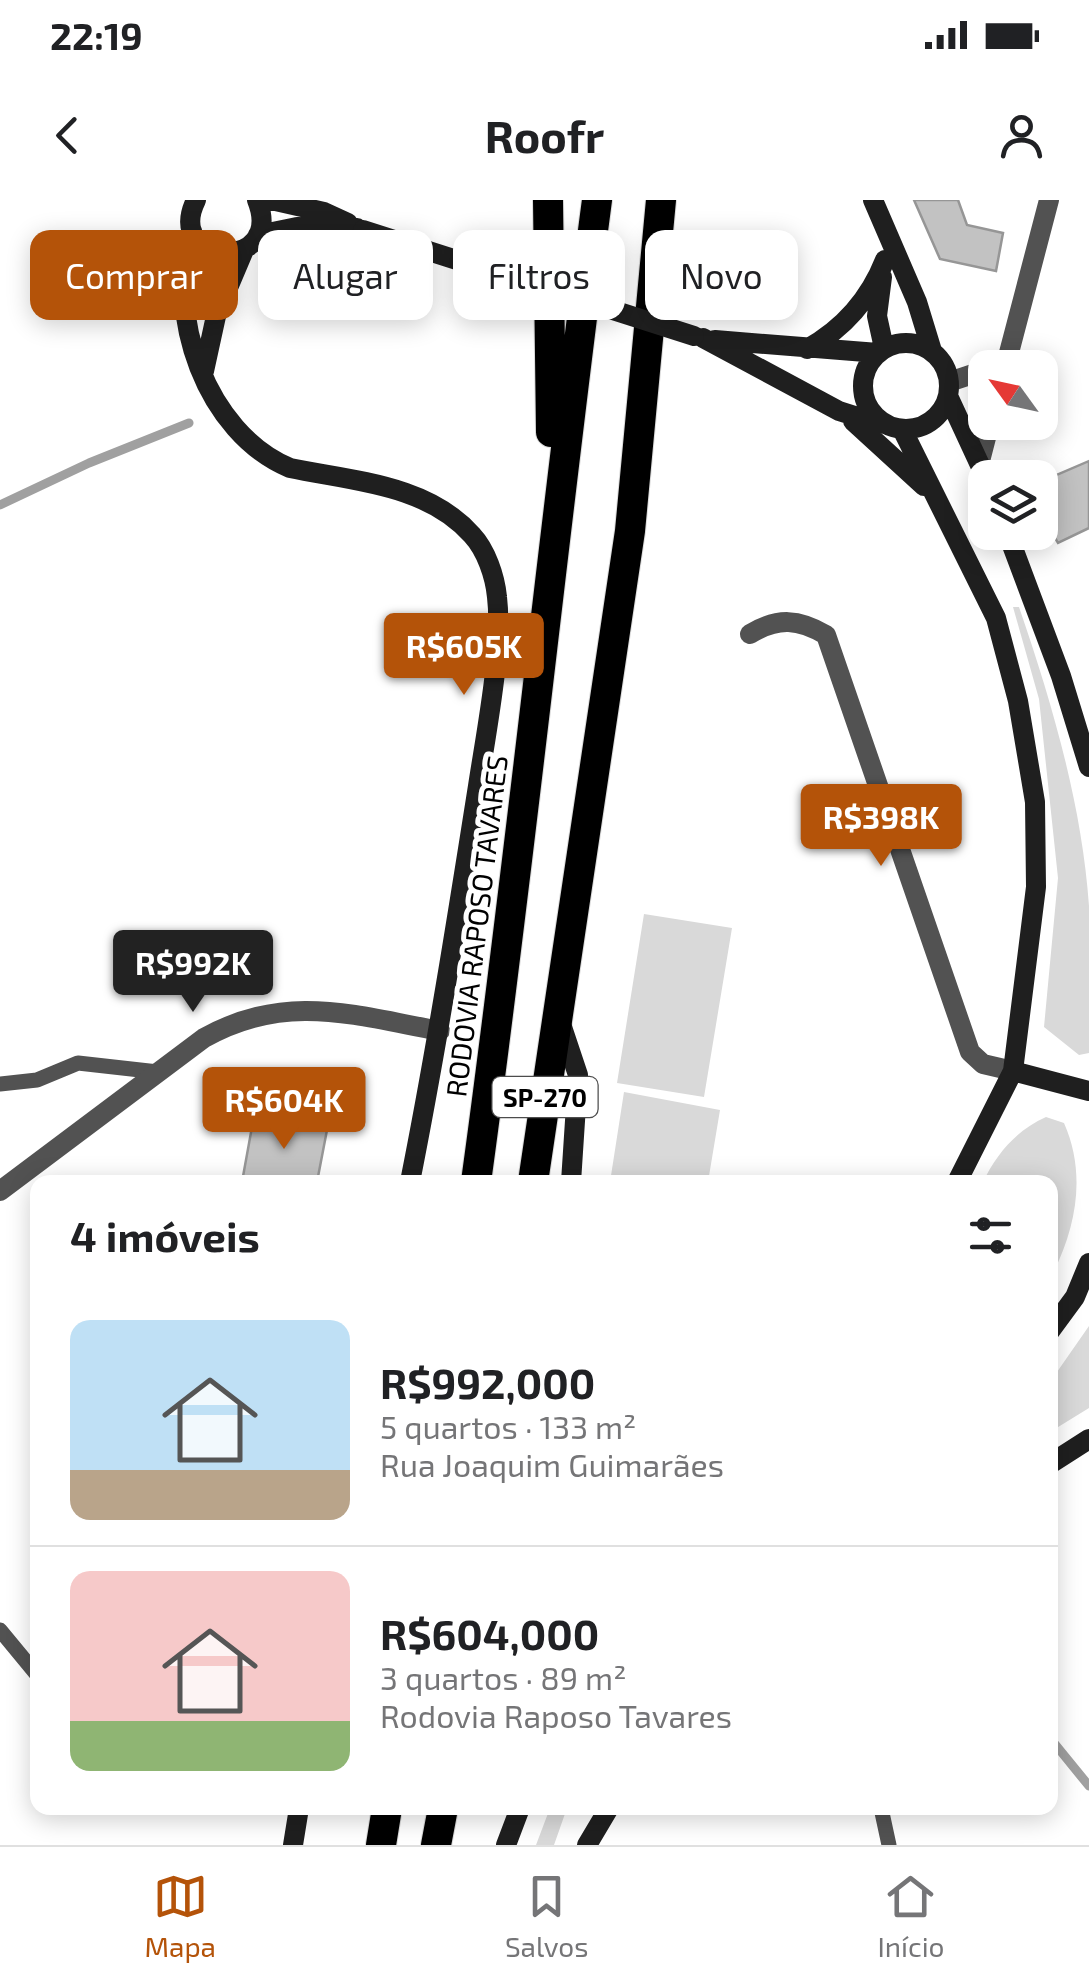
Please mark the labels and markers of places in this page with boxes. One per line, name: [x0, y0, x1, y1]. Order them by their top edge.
pin: R$605K: [383, 613, 545, 698]
pin: R$398K: [800, 784, 962, 869]
pin: R$992K: [112, 930, 274, 1015]
pin: R$604K: [203, 1067, 365, 1152]

